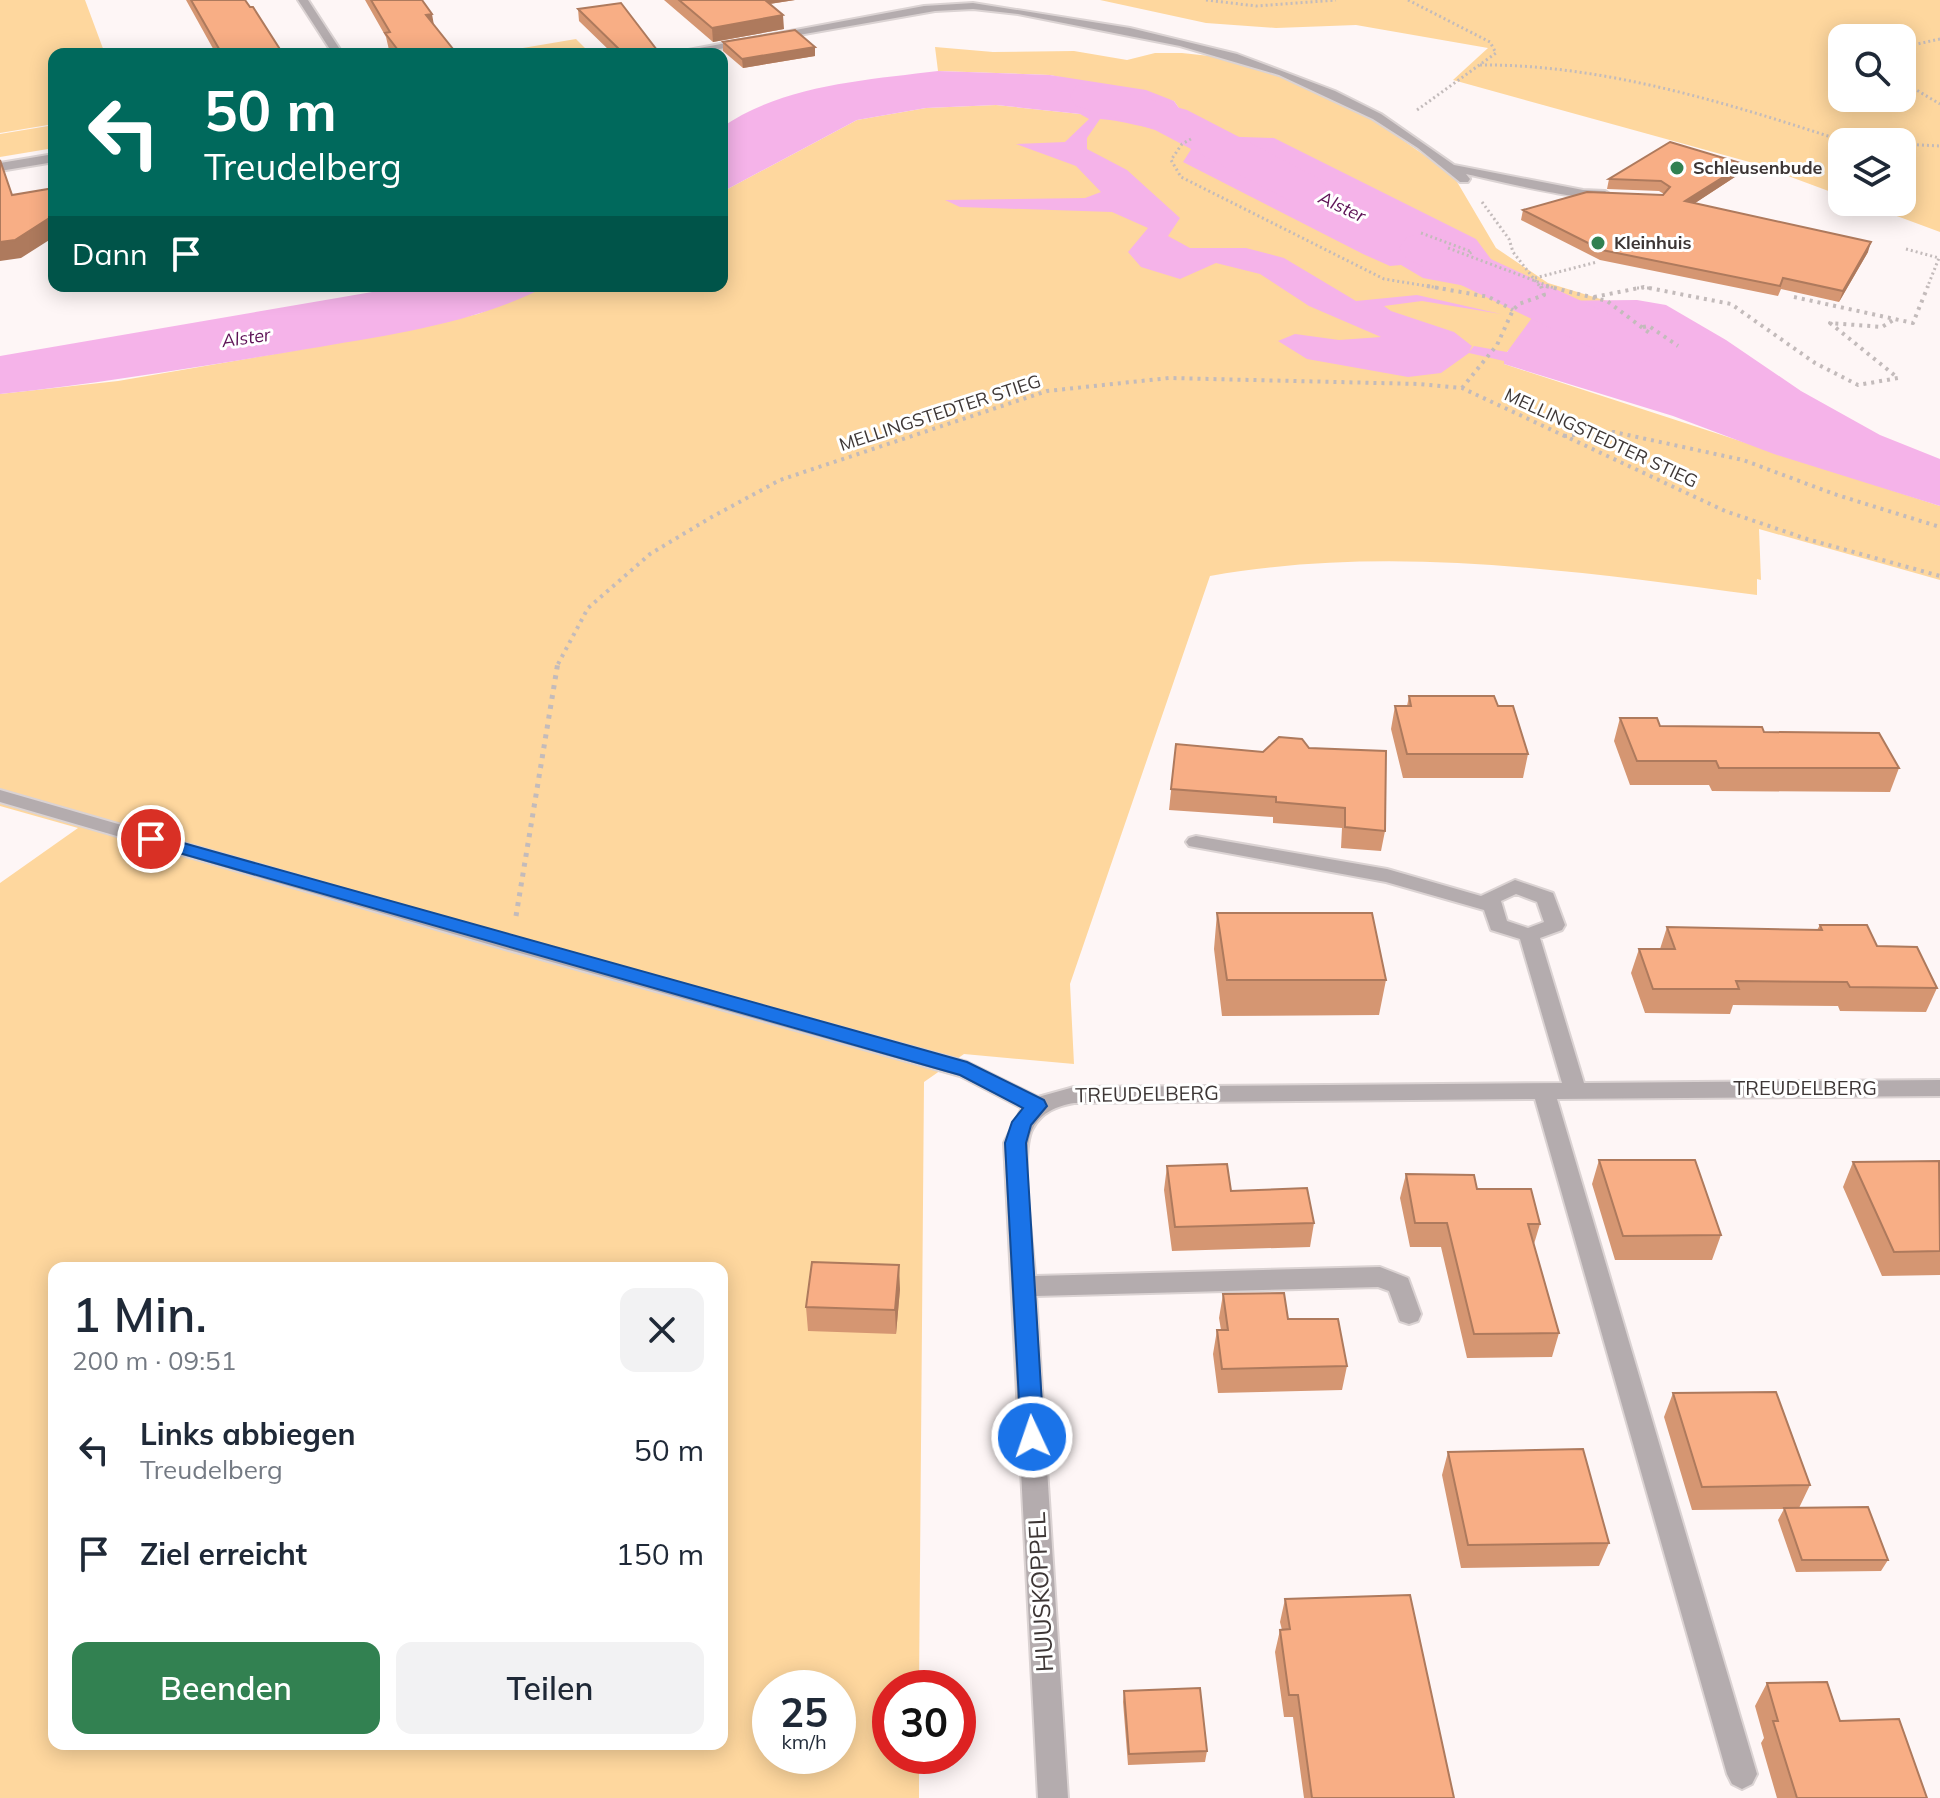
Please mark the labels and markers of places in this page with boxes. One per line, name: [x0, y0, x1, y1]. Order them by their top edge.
place label: Schleusenbude: [1693, 156, 1823, 179]
marker: Schleusenbude: [1668, 159, 1686, 177]
place label: Kleinhuis: [1614, 231, 1691, 254]
marker: Kleinhuis: [1589, 234, 1607, 252]
pin: [117, 805, 185, 873]

